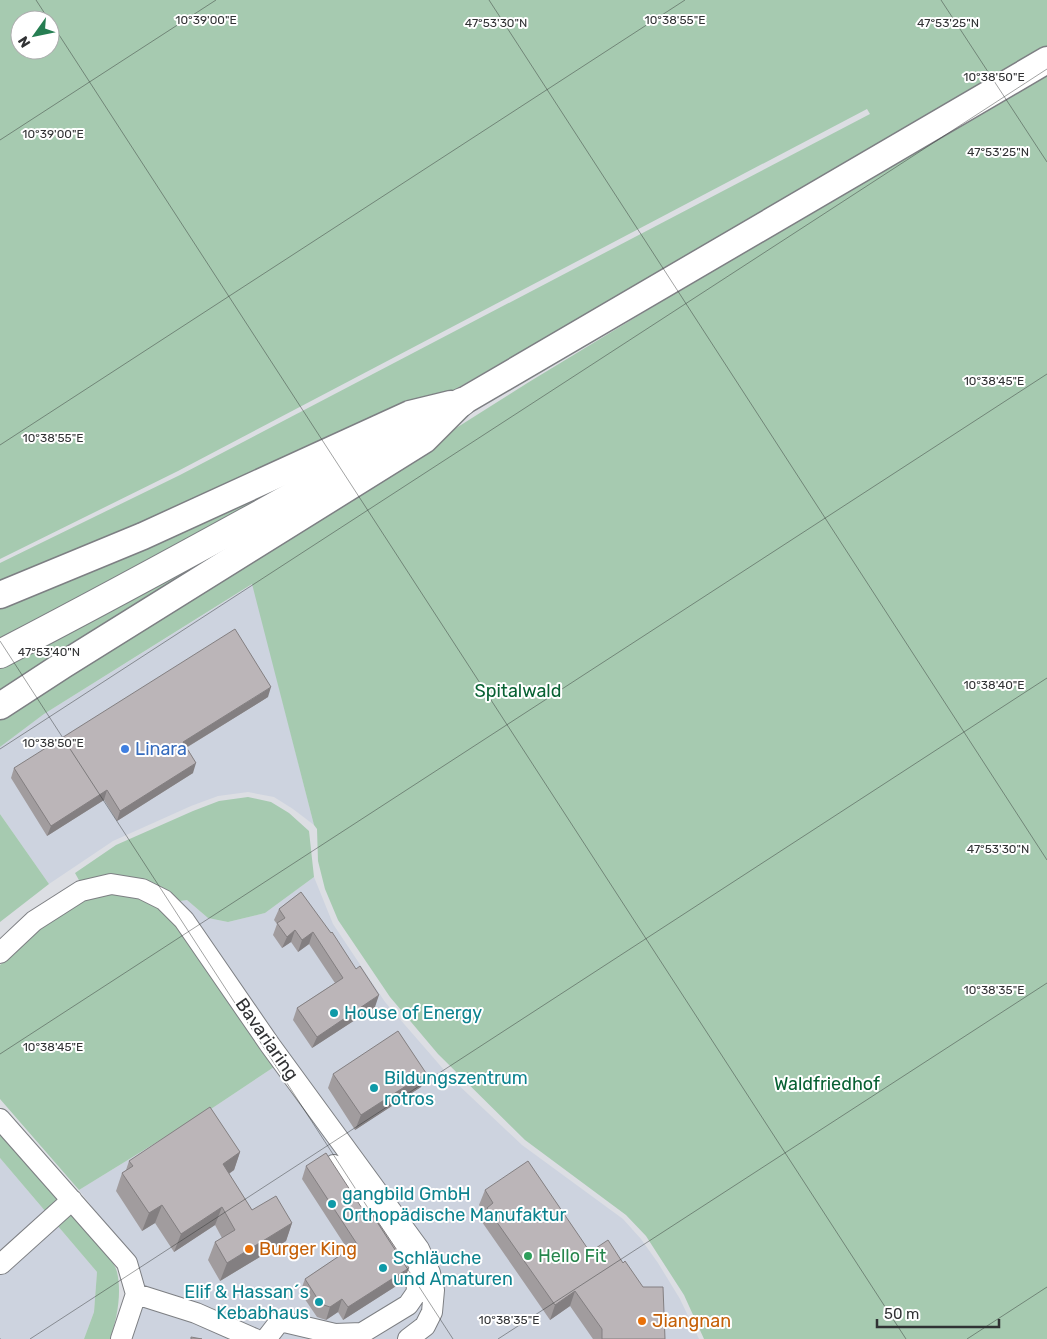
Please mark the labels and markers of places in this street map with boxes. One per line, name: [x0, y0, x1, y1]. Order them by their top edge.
place label: Linara: [135, 738, 187, 760]
marker: Linara: [119, 743, 131, 755]
place label: House of Energy: [344, 1002, 482, 1024]
marker: House of Energy: [328, 1007, 340, 1019]
place label: Bildungszentrum rotros: [384, 1067, 528, 1110]
marker: Bildungszentrum rotros: [368, 1082, 380, 1094]
place label: gangbild GmbH Orthopädische Manufaktur: [342, 1183, 567, 1226]
marker: gangbild GmbH Orthopädische Manufaktur: [326, 1198, 338, 1210]
place label: Burger King: [259, 1238, 357, 1260]
marker: Burger King: [243, 1243, 255, 1255]
place label: Hello Fit: [538, 1245, 606, 1267]
place label: Schläuche und Amaturen: [393, 1247, 513, 1290]
marker: Hello Fit: [522, 1250, 534, 1262]
marker: Schläuche und Amaturen: [377, 1262, 389, 1274]
place label: Elif & Hassan´s Kebabhaus: [184, 1281, 309, 1324]
marker: Elif & Hassan´s Kebabhaus: [313, 1296, 325, 1308]
place label: Jiangnan: [652, 1310, 731, 1332]
marker: Jiangnan: [636, 1315, 648, 1327]

